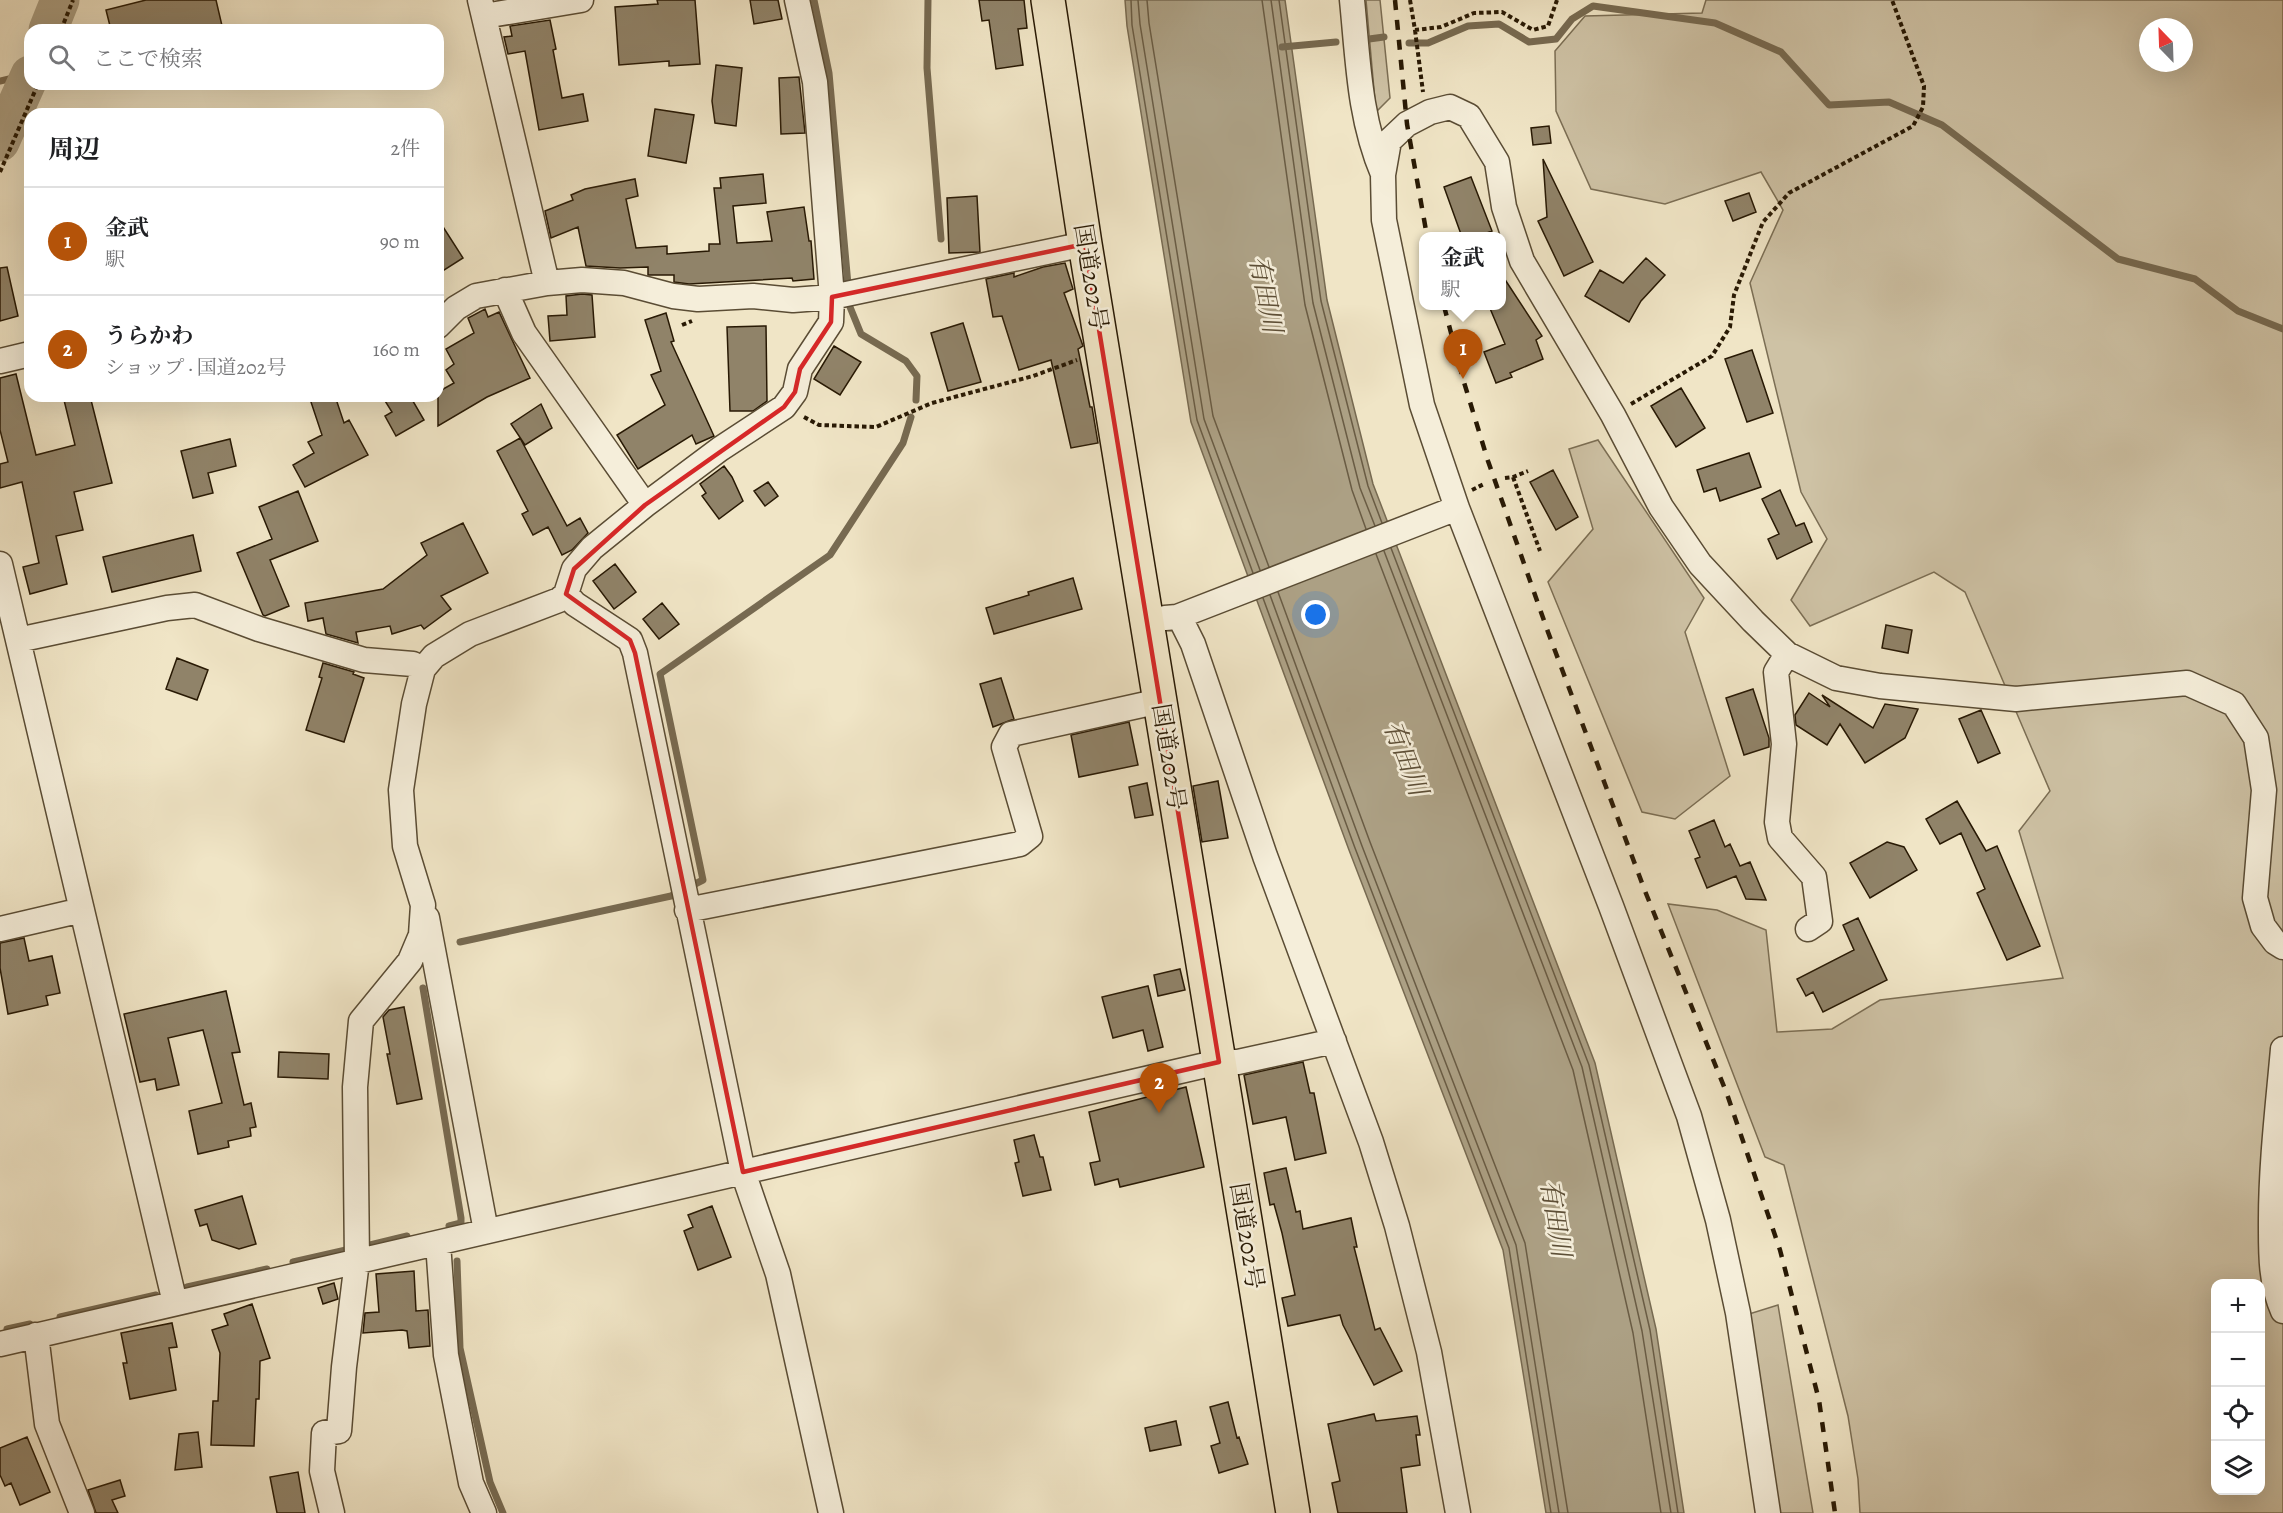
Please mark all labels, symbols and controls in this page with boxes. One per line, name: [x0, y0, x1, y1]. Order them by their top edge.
north arrow: [2139, 18, 2193, 72]
search box: [24, 24, 444, 90]
icon: search: [45, 41, 78, 74]
text: ここで検索: [93, 44, 203, 74]
text: 周辺: [48, 132, 100, 167]
text: 2件: [391, 135, 420, 162]
text: 金武: [105, 213, 149, 243]
street label: 国道202号: [1067, 221, 1115, 333]
text: 1: [64, 228, 71, 255]
text: 90 m: [380, 228, 420, 255]
popup: [1419, 232, 1506, 310]
text: 金武: [1440, 243, 1485, 273]
text: 駅: [105, 246, 125, 273]
water label: 有田川: [1241, 252, 1291, 339]
text: 駅: [1440, 276, 1460, 303]
text: うらかわ: [105, 321, 193, 351]
pin: 1: [1444, 330, 1482, 379]
text: 2: [63, 336, 72, 363]
text: 160 m: [373, 336, 420, 363]
text: ショップ · 国道202号: [105, 354, 286, 381]
your location: [1301, 600, 1330, 629]
street label: 国道202号: [1145, 701, 1193, 813]
water label: 有田川: [1375, 715, 1437, 804]
pin: 2: [1140, 1064, 1178, 1113]
water label: 有田川: [1532, 1177, 1579, 1262]
street label: 国道202号: [1223, 1180, 1271, 1292]
map controls: [2211, 1279, 2265, 1495]
button: +: [2211, 1279, 2265, 1333]
button: −: [2211, 1333, 2265, 1387]
button: locate: [2211, 1387, 2265, 1441]
button: layers: [2211, 1441, 2265, 1495]

